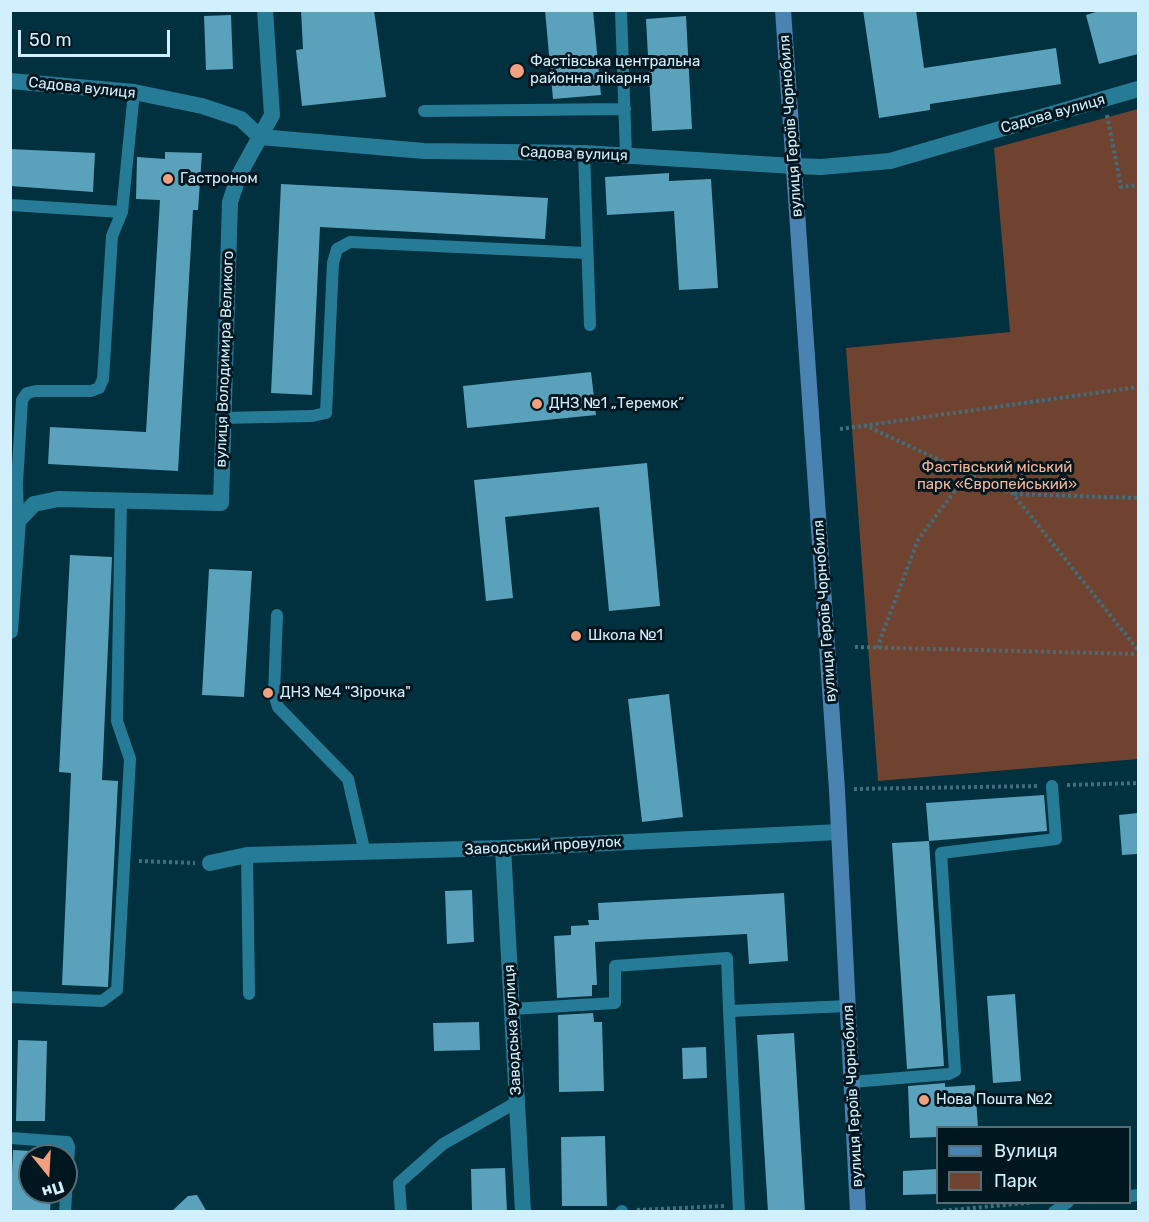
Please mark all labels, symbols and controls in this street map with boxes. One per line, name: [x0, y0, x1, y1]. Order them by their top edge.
scale bar: [21, 18, 172, 56]
text: 50 m: [29, 29, 72, 51]
street label: вулиця Героїв Чорнобиля: [776, 34, 806, 218]
place label: Фастівська центральна районна лікарня: [530, 53, 700, 88]
marker: Фастівська центральна районна лікарня: [508, 62, 526, 80]
street label: Садова вулиця: [28, 73, 136, 103]
street label: Садова вулиця: [999, 91, 1107, 137]
street label: Садова вулиця: [520, 143, 628, 165]
place label: Гастроном: [180, 170, 258, 188]
marker: Гастроном: [161, 172, 175, 186]
street label: вулиця Володимира Великого: [212, 250, 238, 468]
place label: ДНЗ №1 „Теремок”: [549, 395, 684, 413]
marker: ДНЗ №1 „Теремок”: [530, 397, 544, 411]
park label: Фастівський міський парк «Європейський»: [917, 459, 1077, 494]
street label: вулиця Героїв Чорнобиля: [810, 519, 840, 703]
place label: Школа №1: [588, 627, 663, 645]
marker: Школа №1: [569, 629, 583, 643]
place label: ДНЗ №4 "Зірочка": [280, 684, 411, 702]
marker: ДНЗ №4 "Зірочка": [261, 686, 275, 700]
street label: Заводський провулок: [464, 833, 622, 859]
street label: Заводська вулиця: [501, 964, 525, 1096]
street label: вулиця Героїв Чорнобиля: [839, 1004, 867, 1188]
place label: Нова Пошта №2: [936, 1091, 1053, 1109]
marker: Нова Пошта №2: [917, 1093, 931, 1107]
legend: [936, 1126, 1131, 1204]
text: Вулиця: [994, 1140, 1058, 1162]
north arrow: [18, 1144, 78, 1204]
text: Парк: [994, 1170, 1037, 1192]
text: Пн: [40, 1177, 67, 1202]

